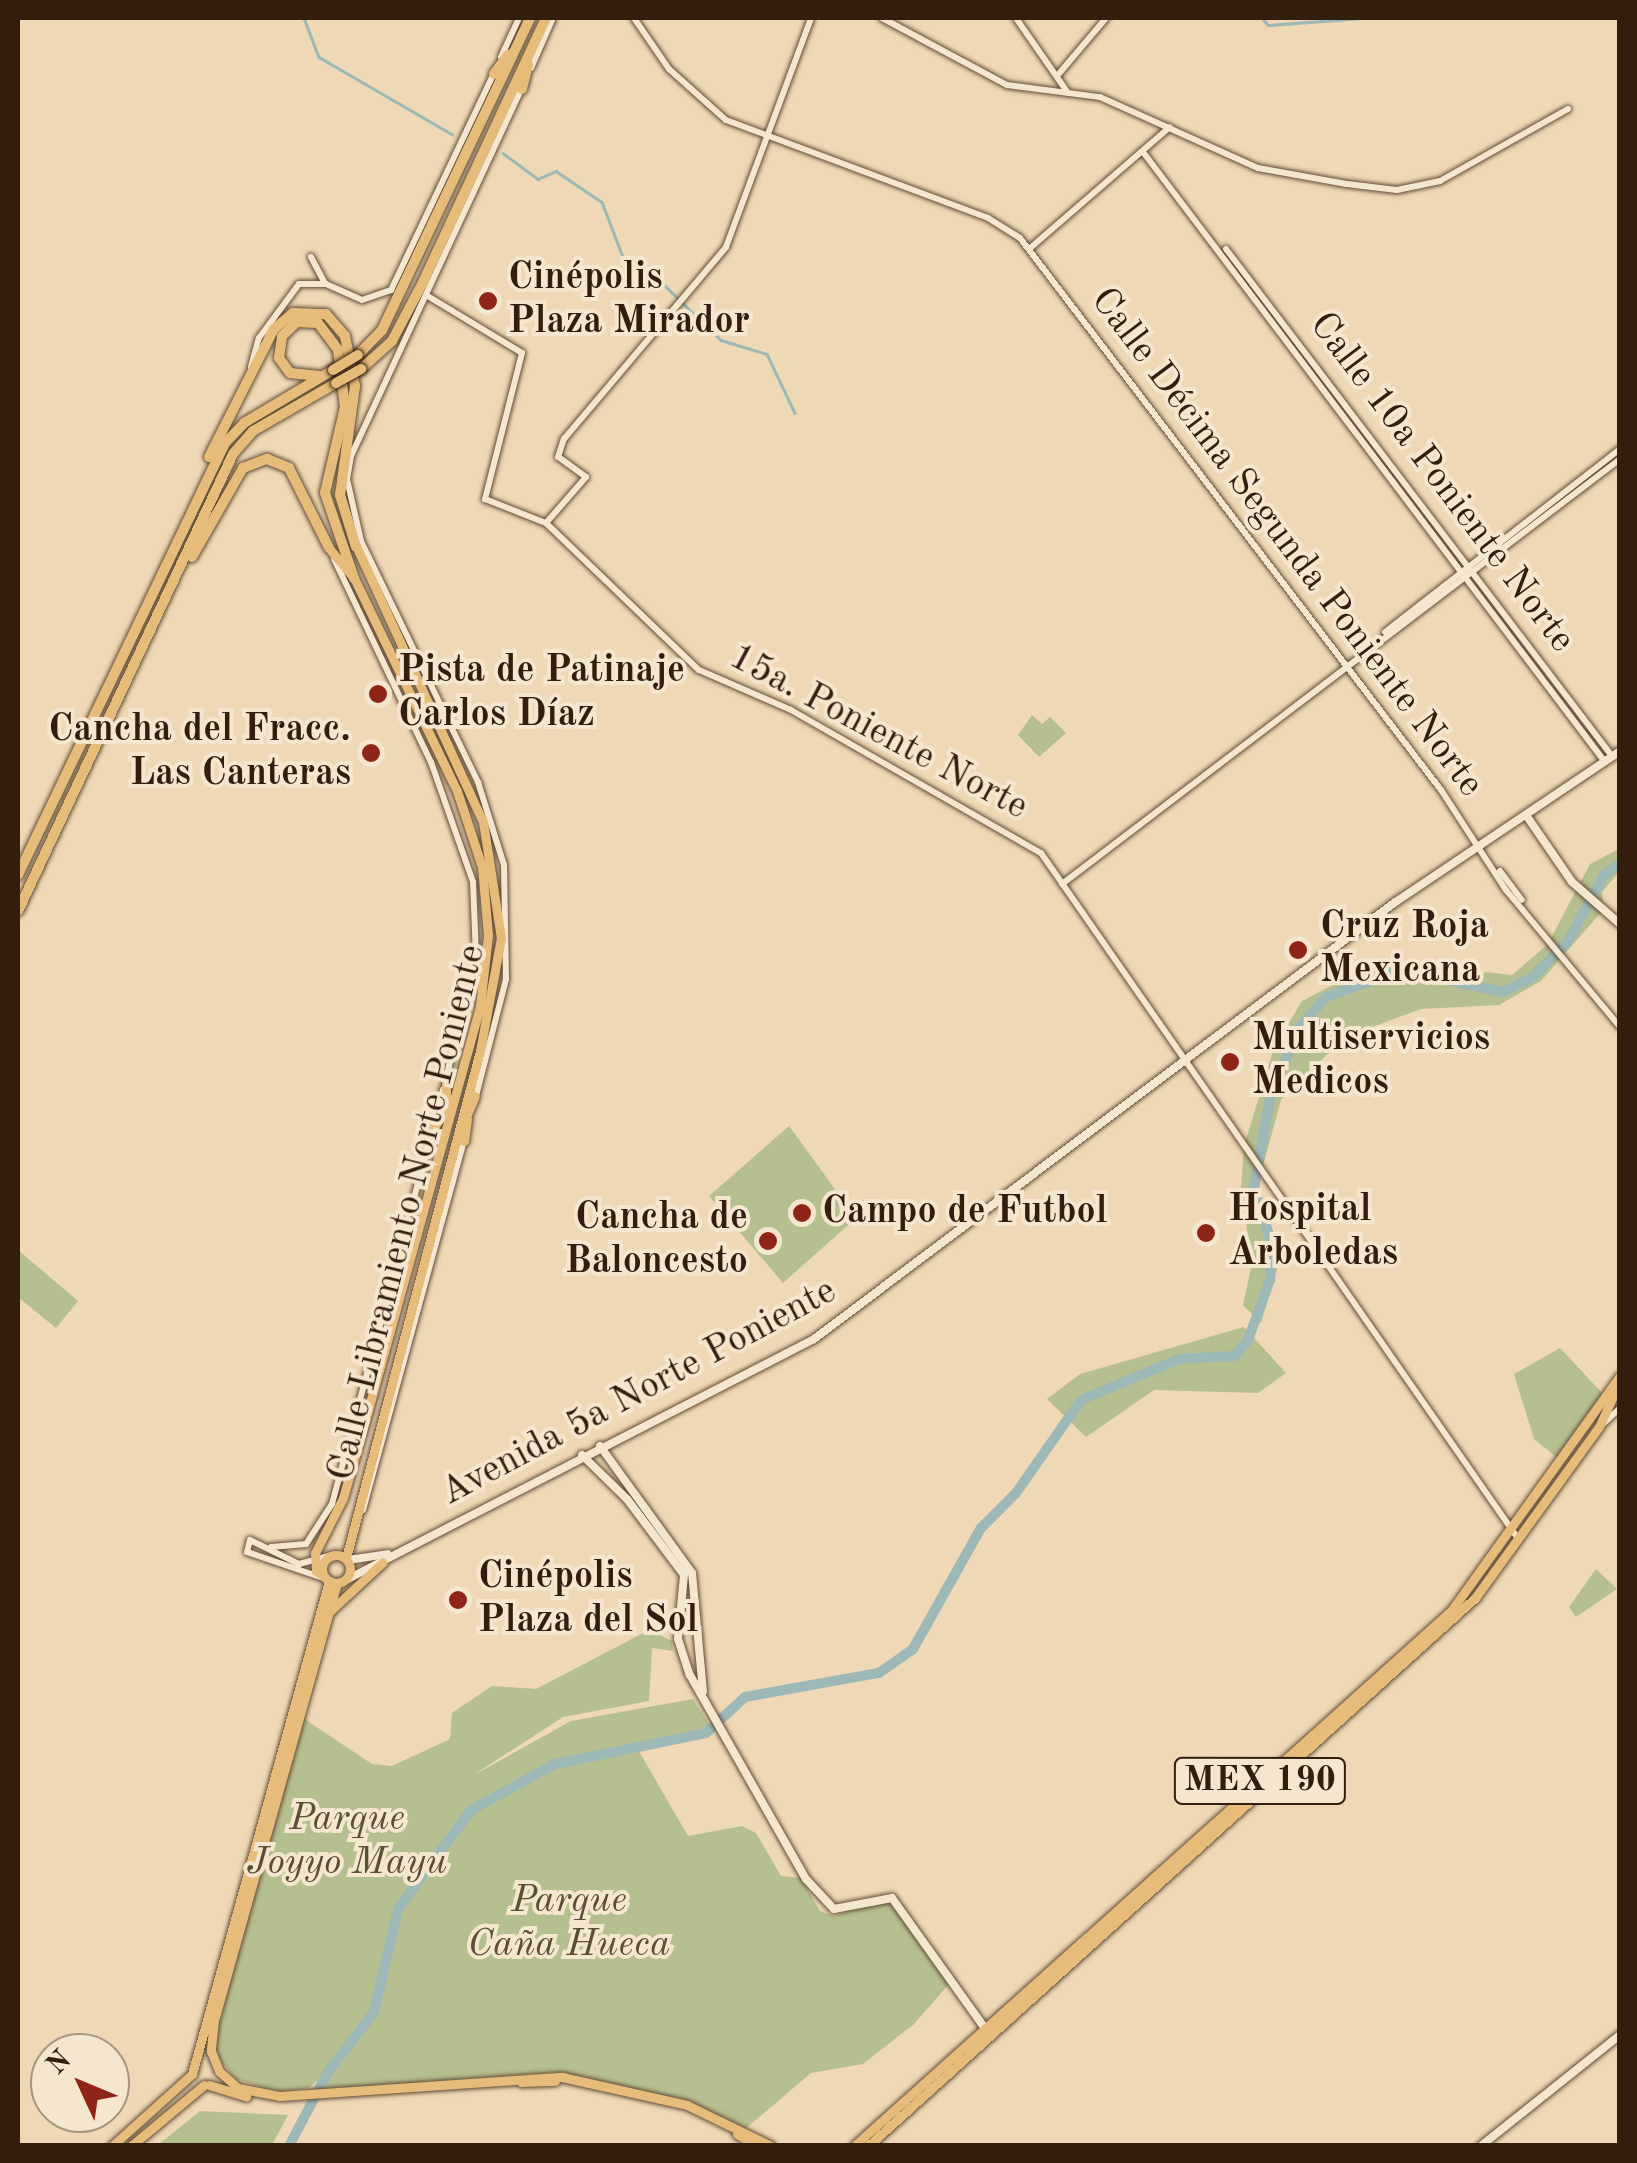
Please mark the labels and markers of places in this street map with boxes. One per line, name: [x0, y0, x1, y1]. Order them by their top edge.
place label: Cinépolis Plaza Mirador: [508, 256, 750, 346]
marker: Cinépolis Plaza Mirador: [477, 290, 499, 312]
place label: Pista de Patinaje Carlos Díaz: [398, 649, 685, 738]
marker: Pista de Patinaje Carlos Díaz: [367, 683, 389, 705]
place label: Cancha del Fracc. Las Canteras: [48, 708, 351, 798]
marker: Cancha del Fracc. Las Canteras: [360, 742, 382, 764]
place label: Cruz Roja Mexicana: [1320, 905, 1489, 994]
marker: Cruz Roja Mexicana: [1285, 937, 1311, 963]
place label: Multiservicios Medicos: [1252, 1017, 1490, 1106]
marker: Multiservicios Medicos: [1217, 1049, 1243, 1075]
place label: Hospital Arboledas: [1228, 1188, 1398, 1278]
place label: Campo de Futbol: [822, 1190, 1107, 1236]
place label: Cancha de Baloncesto: [565, 1196, 748, 1286]
marker: Campo de Futbol: [791, 1202, 813, 1224]
marker: Hospital Arboledas: [1193, 1220, 1219, 1246]
marker: Cancha de Baloncesto: [757, 1230, 779, 1252]
place label: Cinépolis Plaza del Sol: [478, 1555, 698, 1645]
marker: Cinépolis Plaza del Sol: [447, 1589, 469, 1611]

